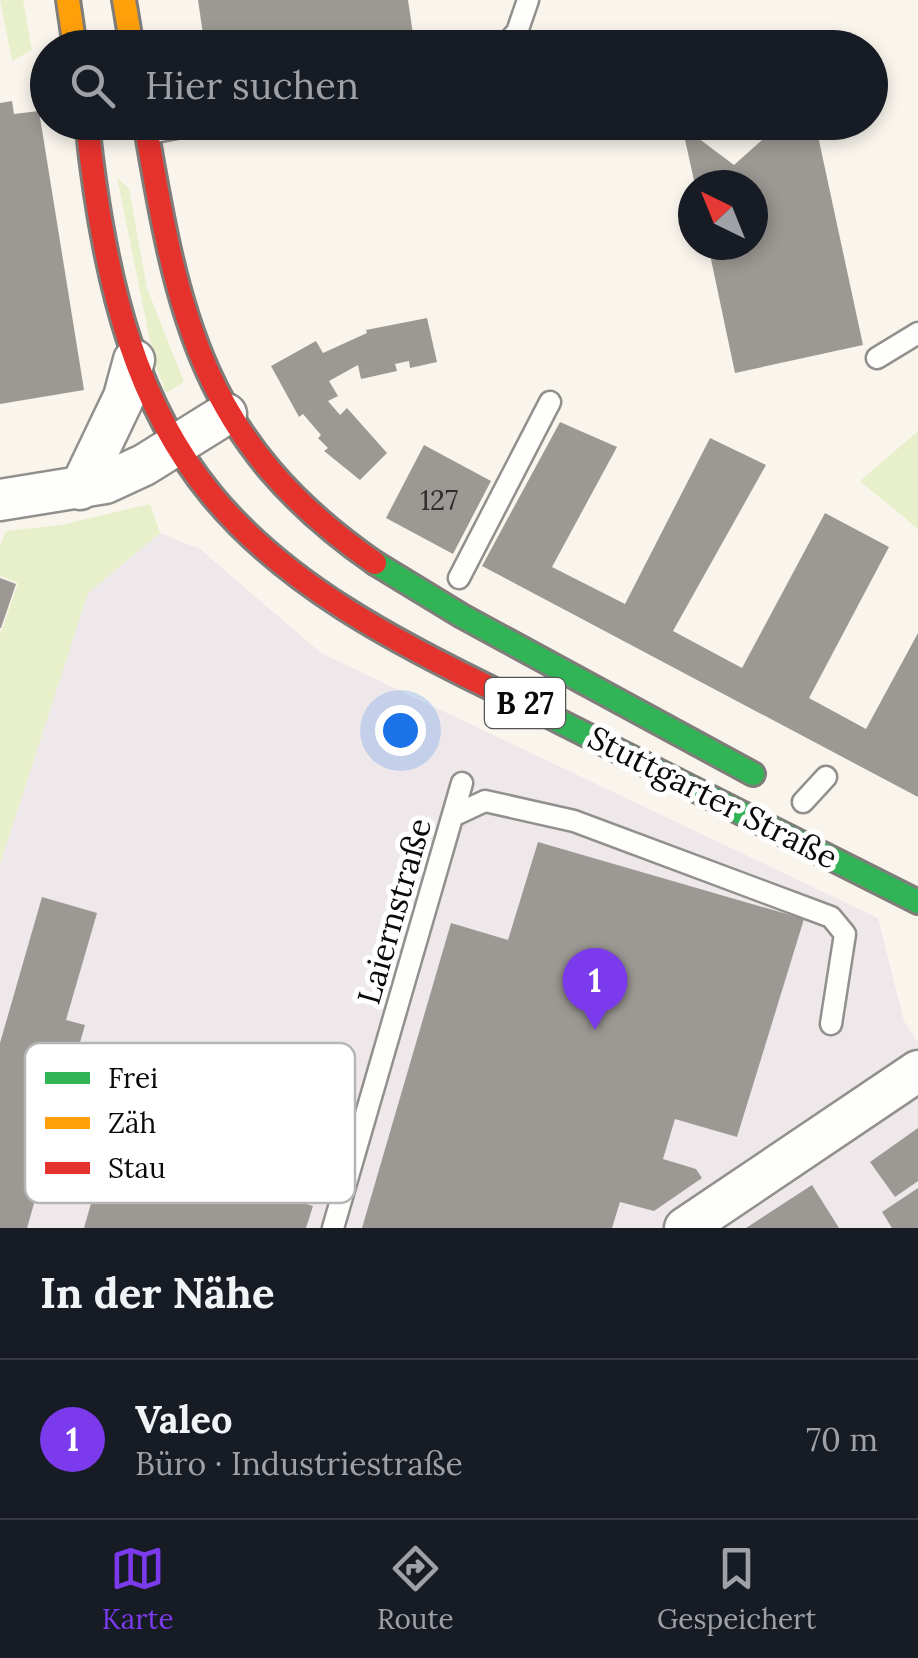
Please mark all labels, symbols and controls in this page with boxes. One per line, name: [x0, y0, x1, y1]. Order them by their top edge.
search box: [30, 30, 888, 140]
icon: search: [65, 58, 120, 113]
text: Hier suchen: [145, 61, 359, 109]
north arrow: [678, 170, 768, 260]
house number: 127: [420, 482, 458, 518]
road number: B 27: [485, 678, 565, 728]
your location: [375, 705, 426, 756]
street label: Stuttgarter Straße: [581, 716, 845, 878]
street label: Laiernstraße: [348, 813, 440, 1009]
pin: 1: [562, 948, 628, 1030]
legend: [25, 1043, 355, 1203]
text: Frei: [108, 1060, 158, 1096]
text: Zäh: [108, 1105, 156, 1141]
text: Stau: [108, 1150, 166, 1186]
text: In der Nähe: [40, 1266, 275, 1320]
text: Valeo: [135, 1395, 233, 1443]
text: 1: [66, 1419, 79, 1460]
text: 70 m: [806, 1419, 878, 1460]
text: Büro · Industriestraße: [135, 1443, 463, 1484]
tab: Karte: [102, 1541, 174, 1637]
tab: Route: [377, 1541, 454, 1637]
tab: Gespeichert: [657, 1541, 816, 1637]

